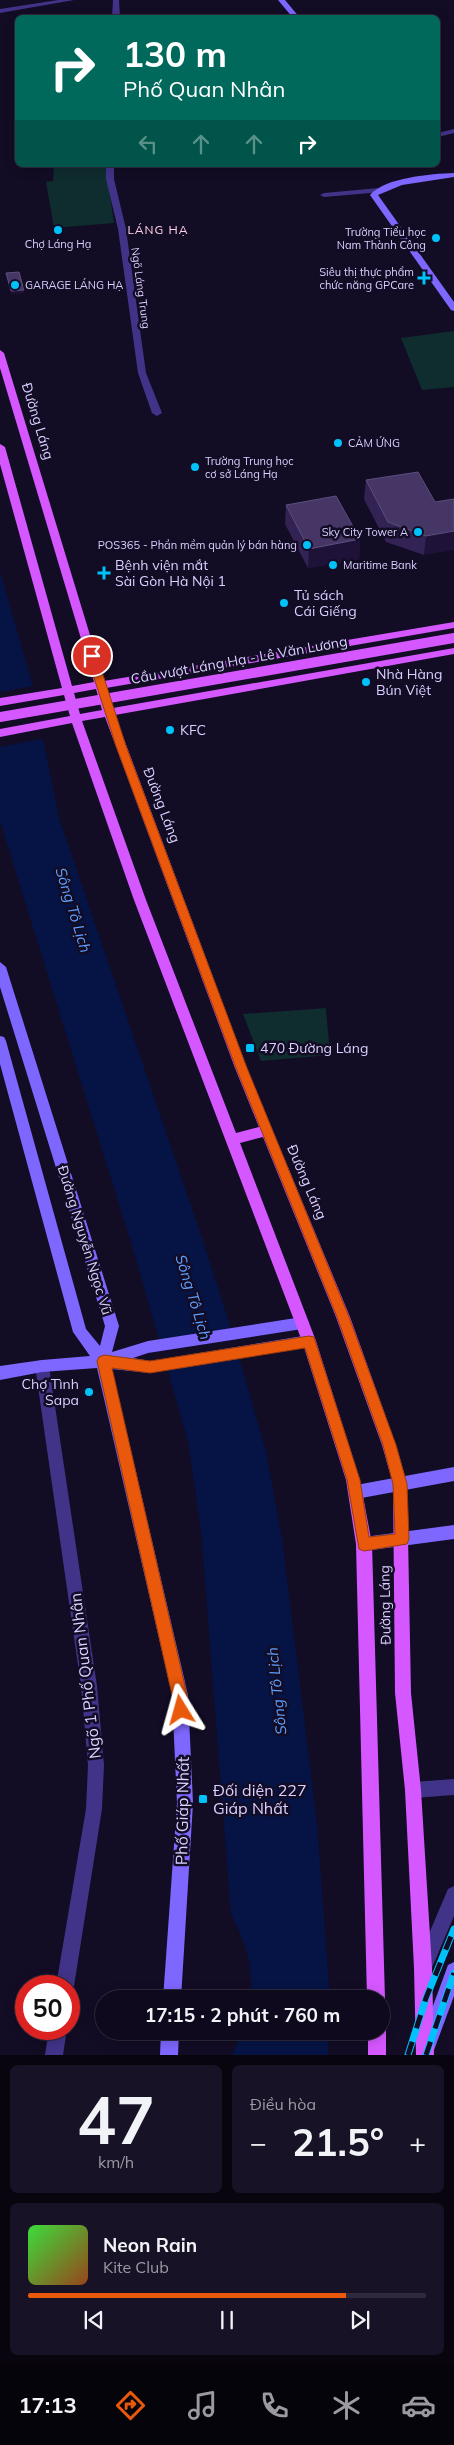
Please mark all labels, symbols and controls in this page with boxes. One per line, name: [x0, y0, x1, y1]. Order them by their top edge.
text: 130 m: [123, 32, 227, 76]
icon: right: [40, 35, 105, 100]
text: Phố Quan Nhân: [123, 75, 285, 103]
icon: left: [134, 130, 162, 158]
icon: ahead: [187, 130, 215, 158]
icon: ahead: [240, 130, 268, 158]
icon: right: [293, 130, 321, 158]
district label: LÁNG HẠ: [128, 222, 189, 237]
marker: Chợ Láng Hạ: [52, 224, 64, 236]
place label: Trường Tiểu học Nam Thành Công: [337, 225, 427, 252]
marker: Trường Tiểu học Nam Thành Công: [430, 232, 442, 244]
place label: Chợ Láng Hạ: [25, 237, 91, 251]
street label: Ngõ Láng Trung: [128, 247, 154, 329]
place label: Siêu thị thực phẩm chức năng GPCare: [319, 265, 414, 292]
marker: Siêu thị thực phẩm chức năng GPCare: [418, 272, 430, 284]
place label: GARAGE LÁNG HẠ: [25, 278, 123, 292]
marker: GARAGE LÁNG HẠ: [9, 279, 21, 291]
street label: Đường Láng: [18, 380, 58, 462]
place label: CẢM ỨNG: [348, 436, 400, 450]
marker: CẢM ỨNG: [332, 437, 344, 449]
place label: Trường Trung học cơ sở Láng Hạ: [205, 454, 294, 481]
marker: Trường Trung học cơ sở Láng Hạ: [189, 461, 201, 473]
place label: Sky City Tower A: [322, 525, 408, 539]
marker: Sky City Tower A: [412, 526, 424, 538]
place label: POS365 - Phần mềm quản lý bán hàng: [98, 538, 297, 552]
marker: POS365 - Phần mềm quản lý bán hàng: [301, 539, 313, 551]
place label: Bệnh viện mắt Sài Gòn Hà Nội 1: [115, 556, 226, 590]
place label: Maritime Bank: [343, 558, 417, 572]
marker: Maritime Bank: [327, 559, 339, 571]
marker: Bệnh viện mắt Sài Gòn Hà Nội 1: [97, 566, 111, 580]
place label: Tủ sách Cái Giếng: [294, 586, 357, 620]
marker: Tủ sách Cái Giếng: [278, 597, 290, 609]
street label: Cầu vượt Láng Hạ - Lê Văn Lương: [129, 632, 349, 688]
pin: [71, 635, 113, 677]
icon: arrive: [78, 642, 106, 670]
place label: Nhà Hàng Bún Việt: [376, 665, 443, 699]
marker: Nhà Hàng Bún Việt: [360, 676, 372, 688]
place label: KFC: [180, 721, 206, 739]
marker: KFC: [164, 724, 176, 736]
street label: Đường Láng: [139, 765, 185, 845]
water label: Sông Tô Lịch: [52, 865, 95, 955]
place label: 470 Đường Láng: [260, 1039, 368, 1057]
marker: 470 Đường Láng: [244, 1042, 256, 1054]
street label: Đường Láng: [283, 1142, 331, 1222]
street label: Đường Nguyễn Ngọc Vũ: [54, 1163, 116, 1317]
water label: Sông Tô Lịch: [172, 1252, 215, 1342]
place label: Chợ Tình Sapa: [21, 1375, 79, 1409]
marker: Chợ Tình Sapa: [83, 1386, 95, 1398]
street label: Đường Láng: [375, 1565, 395, 1645]
street label: Ngõ 1 Phố Quan Nhân: [65, 1592, 105, 1760]
water label: Sông Tô Lịch: [262, 1646, 291, 1736]
position arrow: [154, 1683, 206, 1735]
street label: Phố Giáp Nhất: [171, 1756, 193, 1865]
place label: Đối diện 227 Giáp Nhất: [213, 1780, 307, 1818]
marker: Đối diện 227 Giáp Nhất: [197, 1793, 209, 1805]
speed limit sign: 50: [15, 1975, 80, 2040]
text: 17:15 · 2 phút · 760 m: [145, 2003, 340, 2027]
text: 47: [77, 2079, 155, 2160]
text: Điều hòa: [250, 2094, 316, 2114]
text: 21.5°: [292, 2118, 384, 2166]
text: −: [250, 2125, 267, 2160]
text: +: [409, 2125, 426, 2160]
text: km/h: [98, 2152, 134, 2172]
text: Neon Rain: [103, 2233, 197, 2257]
text: Kite Club: [103, 2257, 169, 2277]
icon: previous: [80, 2306, 108, 2334]
icon: pause: [213, 2306, 241, 2334]
icon: next: [346, 2306, 374, 2334]
icon: directions: [113, 2388, 148, 2423]
icon: music: [185, 2388, 220, 2423]
icon: phone: [257, 2388, 292, 2423]
icon: climate: [329, 2388, 364, 2423]
icon: car: [401, 2388, 436, 2423]
text: 17:13: [18, 2391, 77, 2419]

